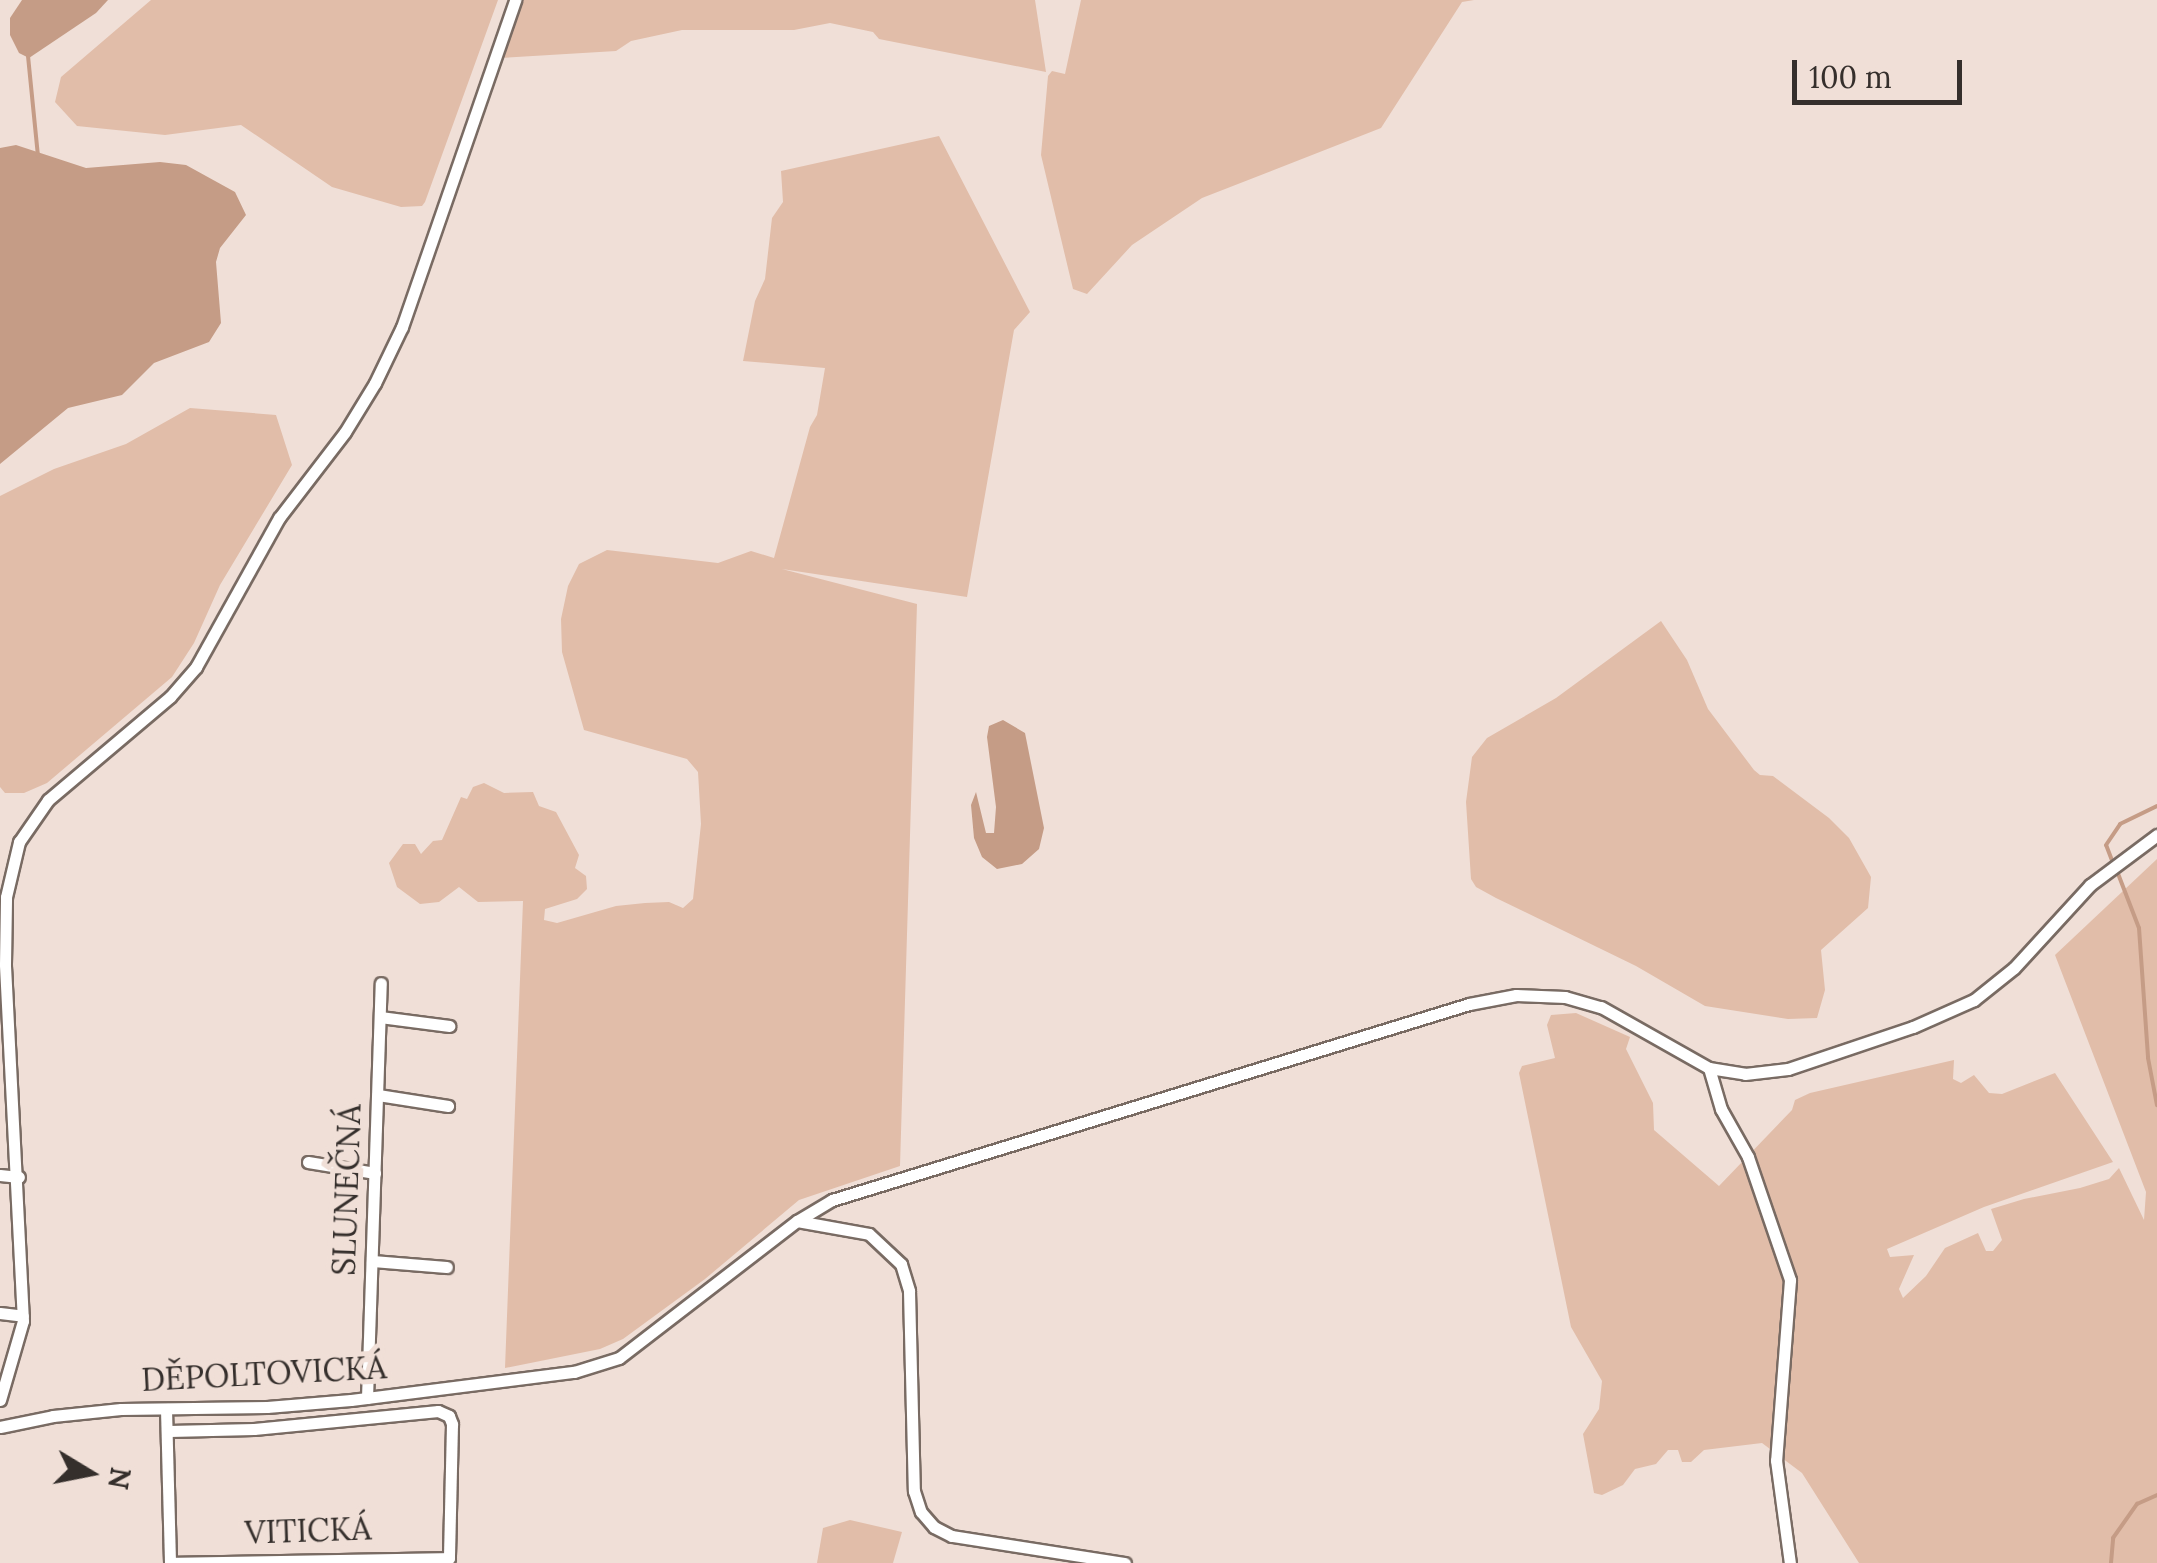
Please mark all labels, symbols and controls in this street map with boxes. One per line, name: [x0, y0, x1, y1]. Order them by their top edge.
scale bar: [1797, 40, 1967, 102]
text: 100 m: [1809, 58, 1892, 96]
street label: SLUNEČNÁ: [325, 1104, 369, 1276]
street label: DĚPOLTOVICKÁ: [140, 1348, 388, 1400]
north arrow: [40, 1423, 140, 1523]
text: N: [100, 1464, 139, 1492]
street label: VITICKÁ: [244, 1510, 372, 1552]

